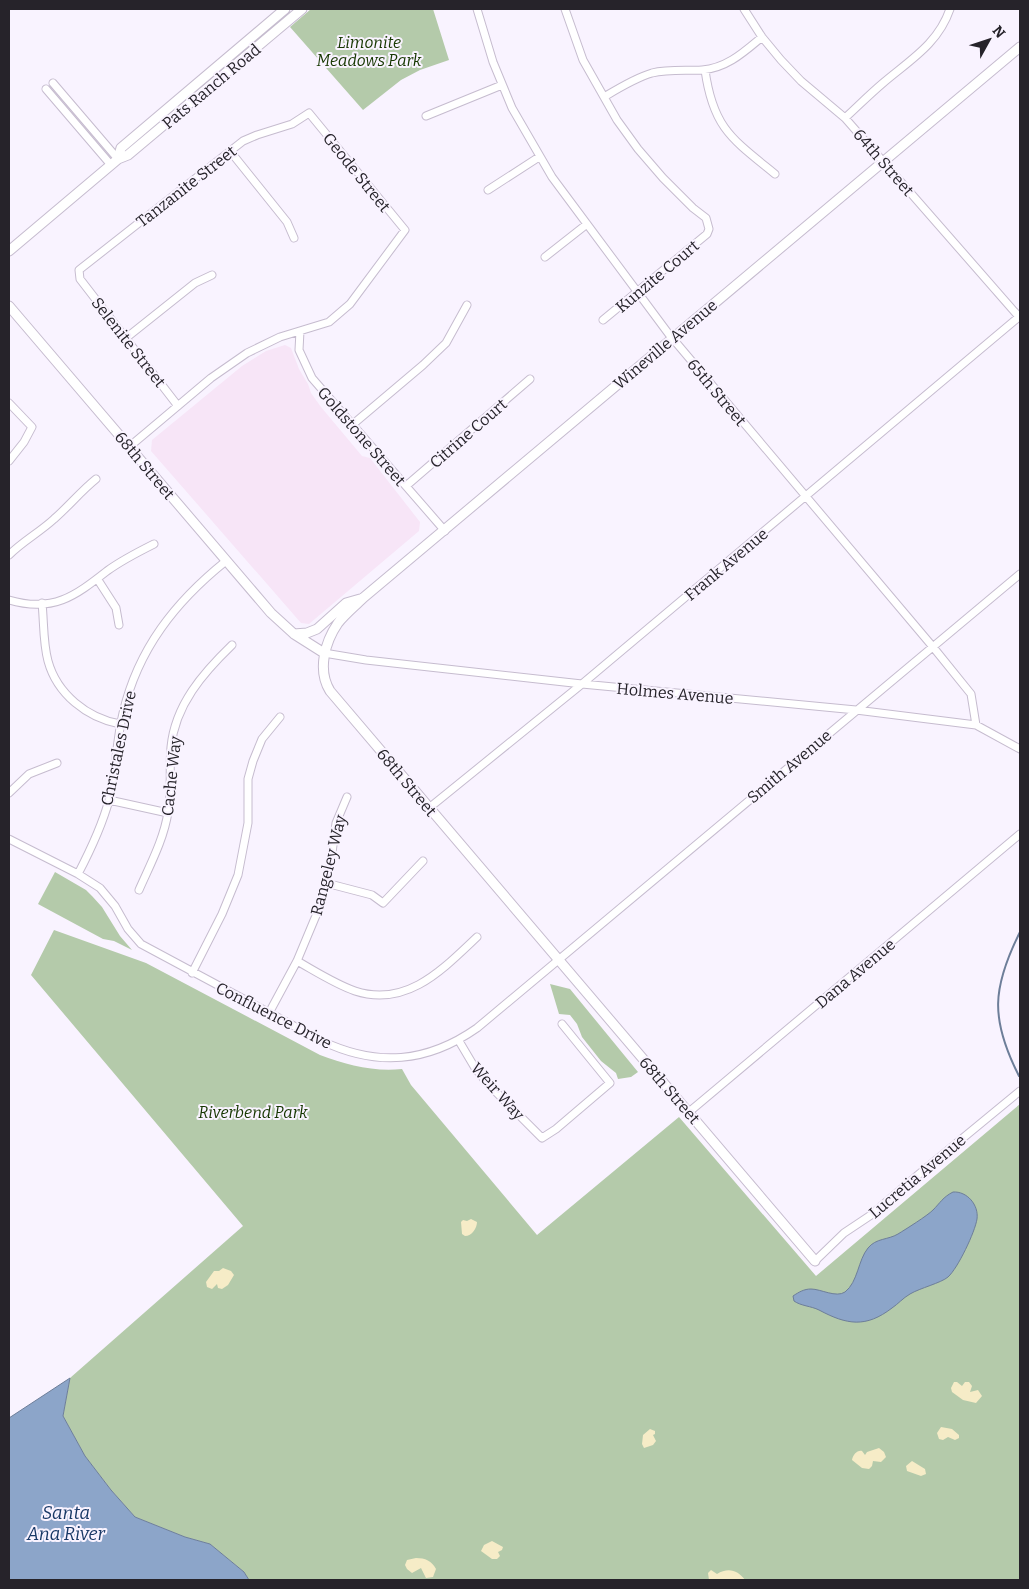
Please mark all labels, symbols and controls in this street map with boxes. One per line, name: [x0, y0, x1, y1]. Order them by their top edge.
north arrow: [964, 15, 1014, 65]
text: N: [989, 22, 1009, 42]
park label: Limonite Meadows Park: [316, 33, 422, 70]
street label: Pats Ranch Road: [158, 40, 265, 133]
street label: 64th Street: [849, 125, 918, 200]
street label: Geode Street: [319, 129, 394, 216]
street label: Tanzanite Street: [133, 141, 240, 231]
street label: Kunzite Court: [612, 236, 703, 317]
street label: Selenite Street: [88, 293, 170, 391]
street label: Wineville Avenue: [610, 295, 721, 393]
street label: 65th Street: [683, 355, 750, 430]
street label: Goldstone Street: [314, 383, 410, 490]
street label: Citrine Court: [426, 395, 511, 472]
street label: 68th Street: [111, 427, 179, 503]
street label: Frank Avenue: [681, 524, 772, 605]
street label: Holmes Avenue: [616, 679, 734, 708]
street label: Christales Drive: [97, 689, 140, 807]
street label: Smith Avenue: [743, 726, 835, 807]
street label: Cache Way: [158, 735, 185, 817]
street label: 68th Street: [373, 744, 441, 820]
street label: Rangeley Way: [307, 812, 350, 917]
street label: Dana Avenue: [812, 935, 899, 1012]
street label: Confluence Drive: [213, 978, 335, 1053]
street label: 68th Street: [635, 1053, 704, 1128]
street label: Weir Way: [467, 1059, 529, 1124]
park label: Riverbend Park: [198, 1103, 308, 1122]
street label: Lucretia Avenue: [865, 1130, 970, 1222]
water label: Santa Ana River: [26, 1502, 106, 1545]

